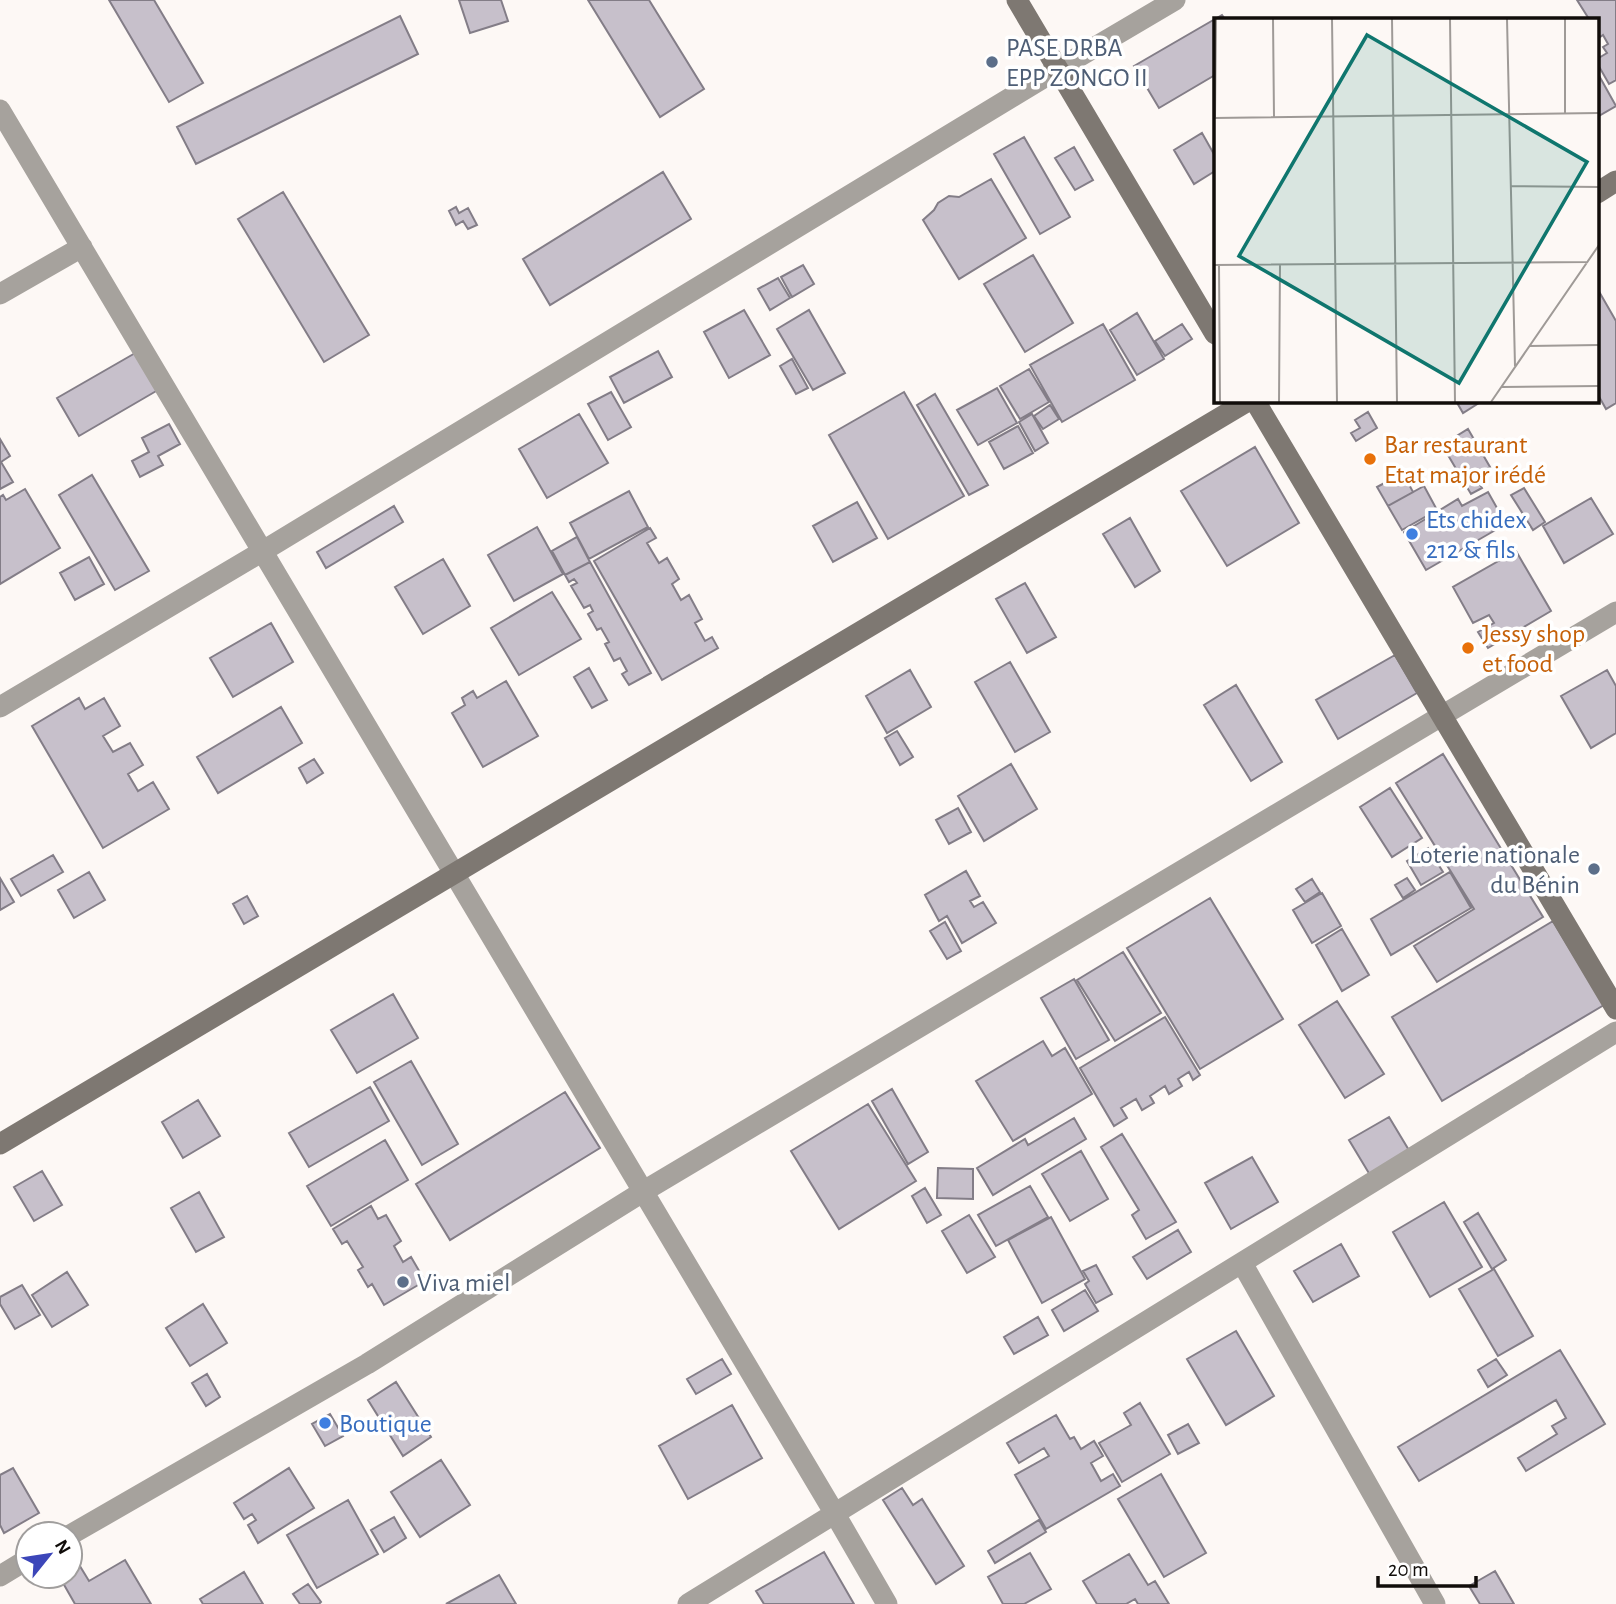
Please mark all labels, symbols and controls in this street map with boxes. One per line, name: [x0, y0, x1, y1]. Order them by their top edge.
inset map: [1214, 18, 1598, 402]
place label: PASE DRBA EPP ZONGO II: [1006, 35, 1148, 91]
marker: PASE DRBA EPP ZONGO II: [984, 54, 1000, 70]
place label: Bar restaurant Etat major irédé: [1384, 432, 1546, 488]
marker: Bar restaurant Etat major irédé: [1362, 451, 1378, 467]
place label: Ets chidex 212 & fils: [1426, 507, 1527, 563]
marker: Ets chidex 212 & fils: [1404, 526, 1420, 542]
place label: Jessy shop et food: [1482, 621, 1585, 677]
marker: Jessy shop et food: [1460, 640, 1476, 656]
place label: Loterie nationale du Bénin: [1410, 842, 1580, 898]
marker: Loterie nationale du Bénin: [1586, 861, 1602, 877]
place label: Viva miel: [417, 1270, 510, 1296]
marker: Viva miel: [395, 1274, 411, 1290]
place label: Boutique: [339, 1411, 432, 1437]
marker: Boutique: [317, 1415, 333, 1431]
north arrow: [14, 1520, 84, 1590]
text: N: [51, 1537, 74, 1558]
scale bar: [1378, 1544, 1476, 1588]
text: 20 m: [1388, 1559, 1429, 1580]

